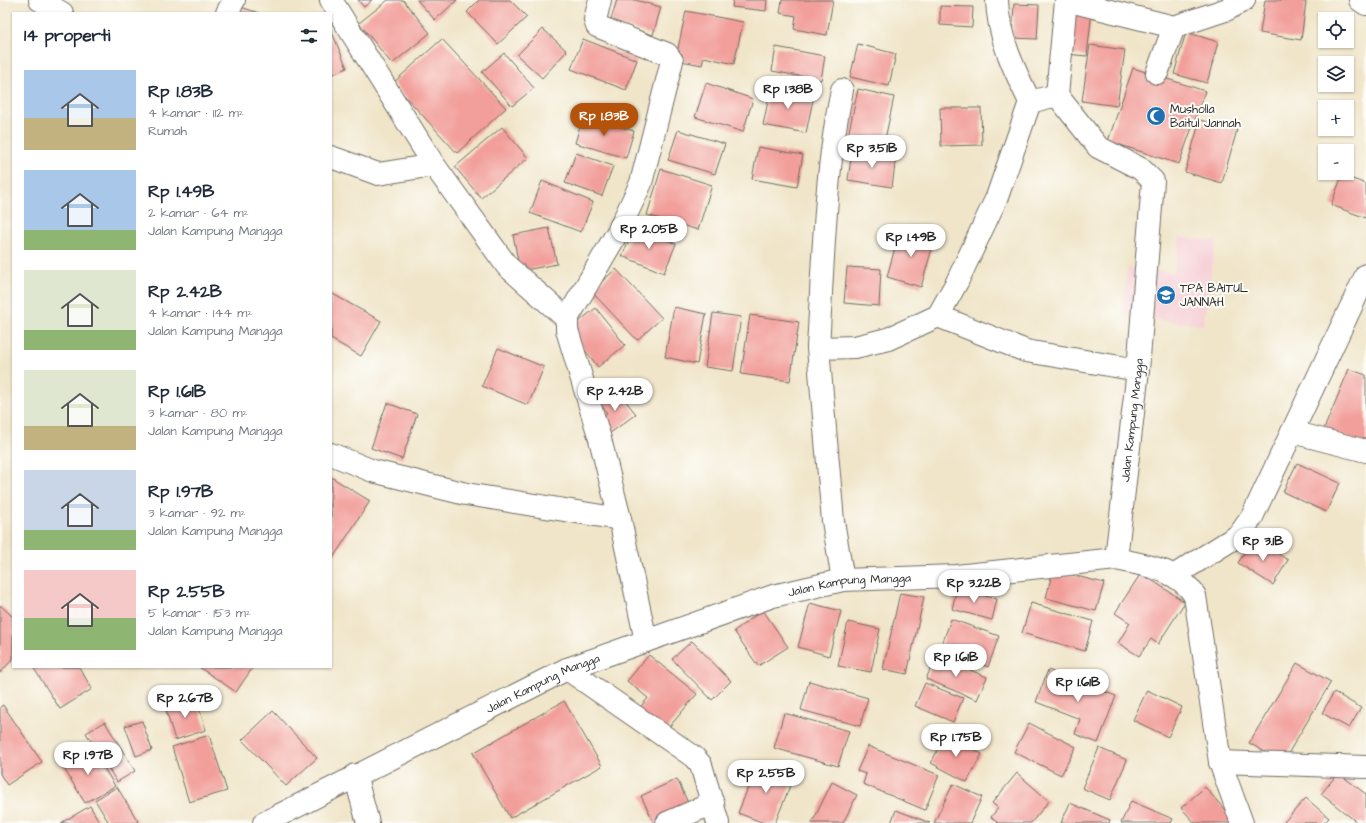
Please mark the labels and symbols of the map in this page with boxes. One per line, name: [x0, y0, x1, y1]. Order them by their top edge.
pin: Rp 1.38B: [747, 76, 829, 110]
place label: Musholla Baitul Jannah: [1170, 101, 1241, 132]
pin: Rp 1.83B: [563, 103, 645, 137]
mosque icon: Musholla Baitul Jannah: [1145, 105, 1167, 127]
pin: Rp 3.51B: [831, 135, 913, 169]
pin: Rp 2.05B: [608, 216, 690, 250]
pin: Rp 1.49B: [870, 224, 952, 258]
place label: TPA BAITUL JANNAH: [1180, 280, 1249, 311]
school or university icon: TPA BAITUL JANNAH: [1155, 284, 1177, 306]
street label: Jalan Kampung Mangga: [1117, 358, 1148, 483]
pin: Rp 2.42B: [574, 378, 656, 412]
pin: Rp 3.1B: [1226, 528, 1300, 562]
street label: Jalan Kampung Mangga: [786, 570, 911, 601]
pin: Rp 3.22B: [933, 570, 1015, 604]
pin: Rp 1.61B: [915, 644, 997, 678]
street label: Jalan Kampung Mangga: [483, 650, 602, 718]
pin: Rp 1.61B: [1037, 669, 1119, 703]
pin: Rp 2.67B: [144, 685, 226, 719]
pin: Rp 1.75B: [915, 724, 997, 758]
pin: Rp 1.97B: [47, 742, 129, 776]
pin: Rp 2.55B: [725, 760, 807, 794]

